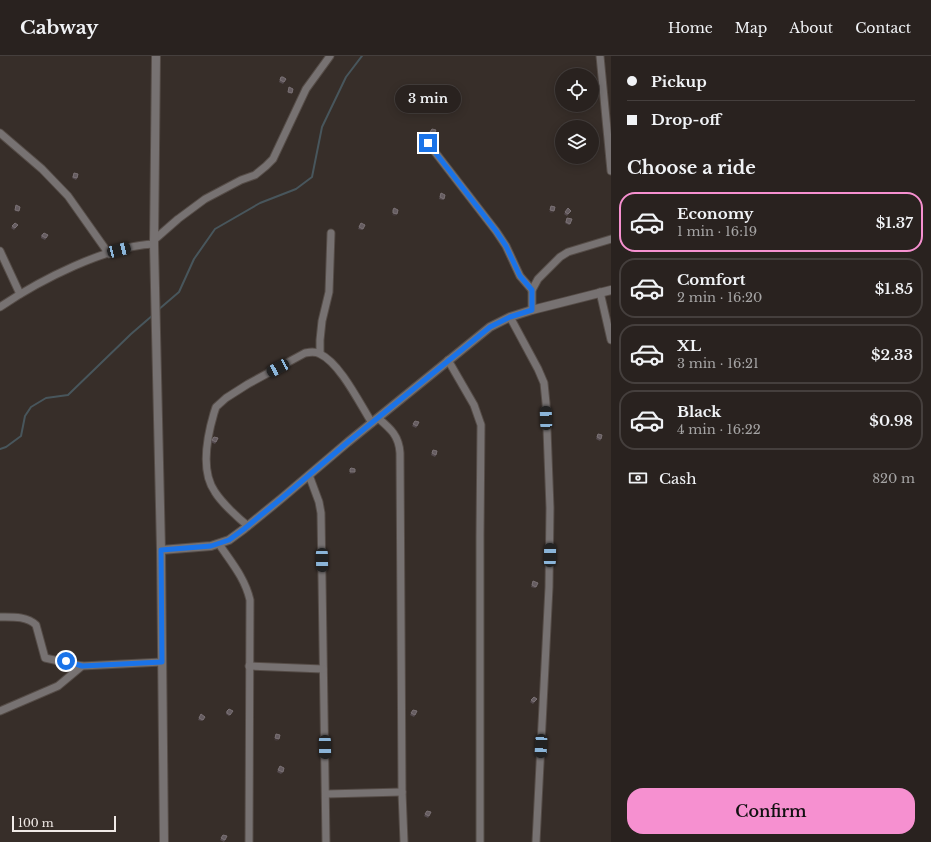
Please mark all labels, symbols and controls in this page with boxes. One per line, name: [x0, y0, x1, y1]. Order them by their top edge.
text: Cabway: [20, 16, 98, 39]
text: Home: [668, 19, 713, 37]
text: Map: [735, 19, 767, 37]
text: About: [789, 19, 833, 37]
text: Contact: [855, 19, 911, 37]
map controls: [555, 68, 599, 164]
button: locate: [555, 68, 599, 112]
text: Pickup: [651, 72, 707, 91]
callout: 3 min: [395, 85, 461, 113]
text: 3 min: [408, 90, 448, 107]
text: Drop-off: [651, 110, 721, 129]
button: layers: [555, 120, 599, 164]
route end: [419, 134, 437, 152]
text: Choose a ride: [627, 157, 756, 179]
icon: car: [629, 204, 665, 240]
text: Economy: [677, 204, 754, 223]
text: $1.37: [876, 213, 913, 232]
text: 1 min · 16:19: [677, 223, 757, 240]
car: [106, 241, 132, 259]
icon: car: [629, 270, 665, 306]
text: Comfort: [677, 270, 745, 289]
text: $1.85: [875, 279, 913, 298]
text: 2 min · 16:20: [677, 289, 762, 306]
icon: car: [629, 336, 665, 372]
text: XL: [677, 336, 701, 355]
text: $2.33: [871, 345, 913, 364]
text: 3 min · 16:21: [677, 355, 759, 372]
car: [265, 357, 291, 379]
icon: car: [629, 402, 665, 438]
text: Black: [677, 402, 721, 421]
car: [540, 406, 552, 430]
text: $0.98: [869, 411, 913, 430]
text: 4 min · 16:22: [677, 421, 761, 438]
icon: cash: [627, 467, 649, 489]
text: Cash: [659, 469, 696, 488]
text: 820 m: [872, 470, 915, 487]
car: [544, 543, 556, 567]
car: [316, 548, 328, 572]
route start: [57, 652, 75, 670]
car: [534, 734, 548, 758]
car: [319, 735, 331, 759]
button: Confirm: [627, 788, 915, 834]
scale bar: [12, 814, 116, 833]
text: 100 m: [18, 816, 54, 830]

